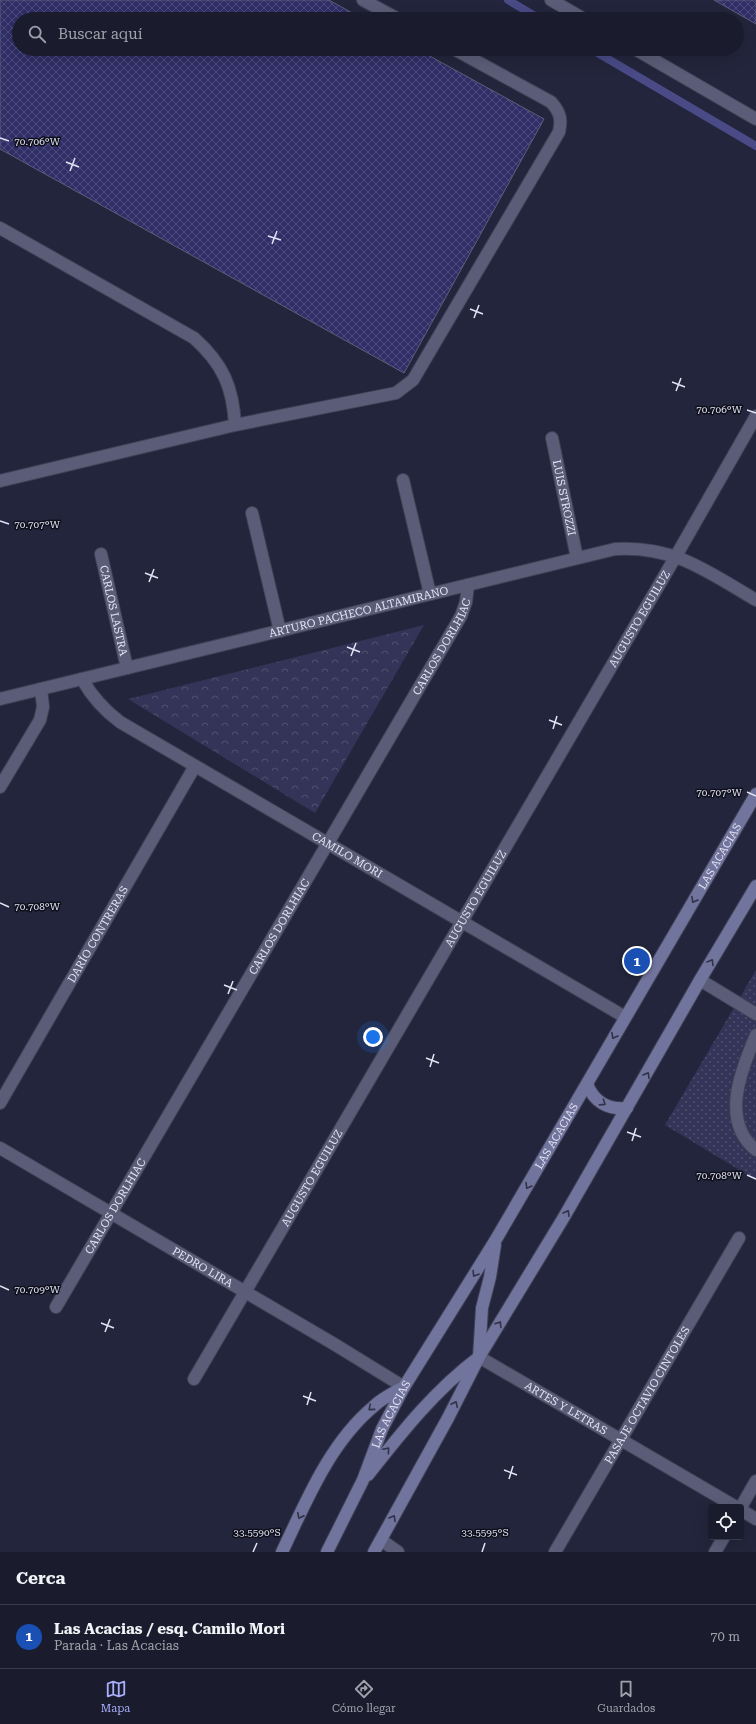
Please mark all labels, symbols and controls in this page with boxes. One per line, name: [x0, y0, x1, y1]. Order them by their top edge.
search box: [12, 12, 744, 56]
icon: search: [26, 23, 48, 45]
text: Buscar aquí: [58, 25, 142, 43]
text: 70.706°W: [14, 136, 61, 147]
text: 70.706°W: [696, 404, 743, 415]
street label: LUIS STROZZI: [550, 459, 579, 537]
text: 70.707°W: [14, 519, 61, 530]
street label: CARLOS LASTRA: [97, 564, 131, 657]
street label: AUGUSTO EGUILUZ: [606, 568, 673, 669]
street label: ARTURO PACHECO ALTAMIRANO: [267, 583, 450, 640]
street label: CARLOS DORLHIAC: [410, 596, 473, 697]
text: 70.707°W: [696, 787, 743, 798]
street label: LAS ACACIAS: [695, 821, 744, 891]
street label: CAMILO MORI: [310, 829, 385, 880]
street label: AUGUSTO EGUILUZ: [442, 848, 509, 949]
street label: CARLOS DORLHIAC: [246, 876, 312, 977]
street label: DARÍO CONTRERAS: [65, 884, 131, 985]
one-way arrow: [691, 896, 698, 903]
text: 70.708°W: [14, 901, 61, 912]
pin: 1: [624, 946, 650, 976]
one-way arrow: [706, 959, 714, 966]
your location: [363, 1027, 383, 1047]
one-way arrow: [612, 1032, 619, 1040]
one-way arrow: [642, 1071, 649, 1079]
one-way arrow: [598, 1099, 605, 1106]
street label: LAS ACACIAS: [532, 1101, 581, 1171]
street label: AUGUSTO EGUILUZ: [278, 1127, 345, 1229]
street label: CARLOS DORLHIAC: [82, 1156, 148, 1256]
text: 70.708°W: [696, 1170, 743, 1181]
one-way arrow: [525, 1182, 533, 1189]
one-way arrow: [563, 1210, 570, 1217]
street label: PEDRO LIRA: [170, 1244, 236, 1290]
one-way arrow: [472, 1270, 480, 1277]
text: 70.709°W: [14, 1284, 61, 1295]
one-way arrow: [495, 1321, 502, 1328]
street label: PASAJE OCTAVIO CINTOLES: [602, 1324, 692, 1466]
street label: LAS ACACIAS: [369, 1378, 413, 1450]
street label: ARTES Y LETRAS: [523, 1379, 610, 1437]
one-way arrow: [451, 1401, 458, 1408]
one-way arrow: [369, 1403, 376, 1410]
one-way arrow: [383, 1447, 390, 1455]
map controls: [708, 1504, 744, 1540]
button: locate: [708, 1504, 744, 1540]
one-way arrow: [297, 1511, 305, 1519]
one-way arrow: [388, 1515, 396, 1522]
text: 33.5590°S: [233, 1527, 281, 1538]
text: 33.5595°S: [461, 1527, 509, 1538]
text: Cerca: [16, 1568, 66, 1588]
text: Las Acacias / esq. Camilo Mori: [54, 1620, 285, 1638]
text: 1: [25, 1629, 33, 1644]
text: 70 m: [710, 1629, 740, 1644]
text: Parada · Las Acacias: [54, 1638, 179, 1653]
tab: Mapa: [101, 1678, 130, 1715]
tab: Cómo llegar: [332, 1678, 396, 1715]
tab: Guardados: [597, 1678, 655, 1715]

